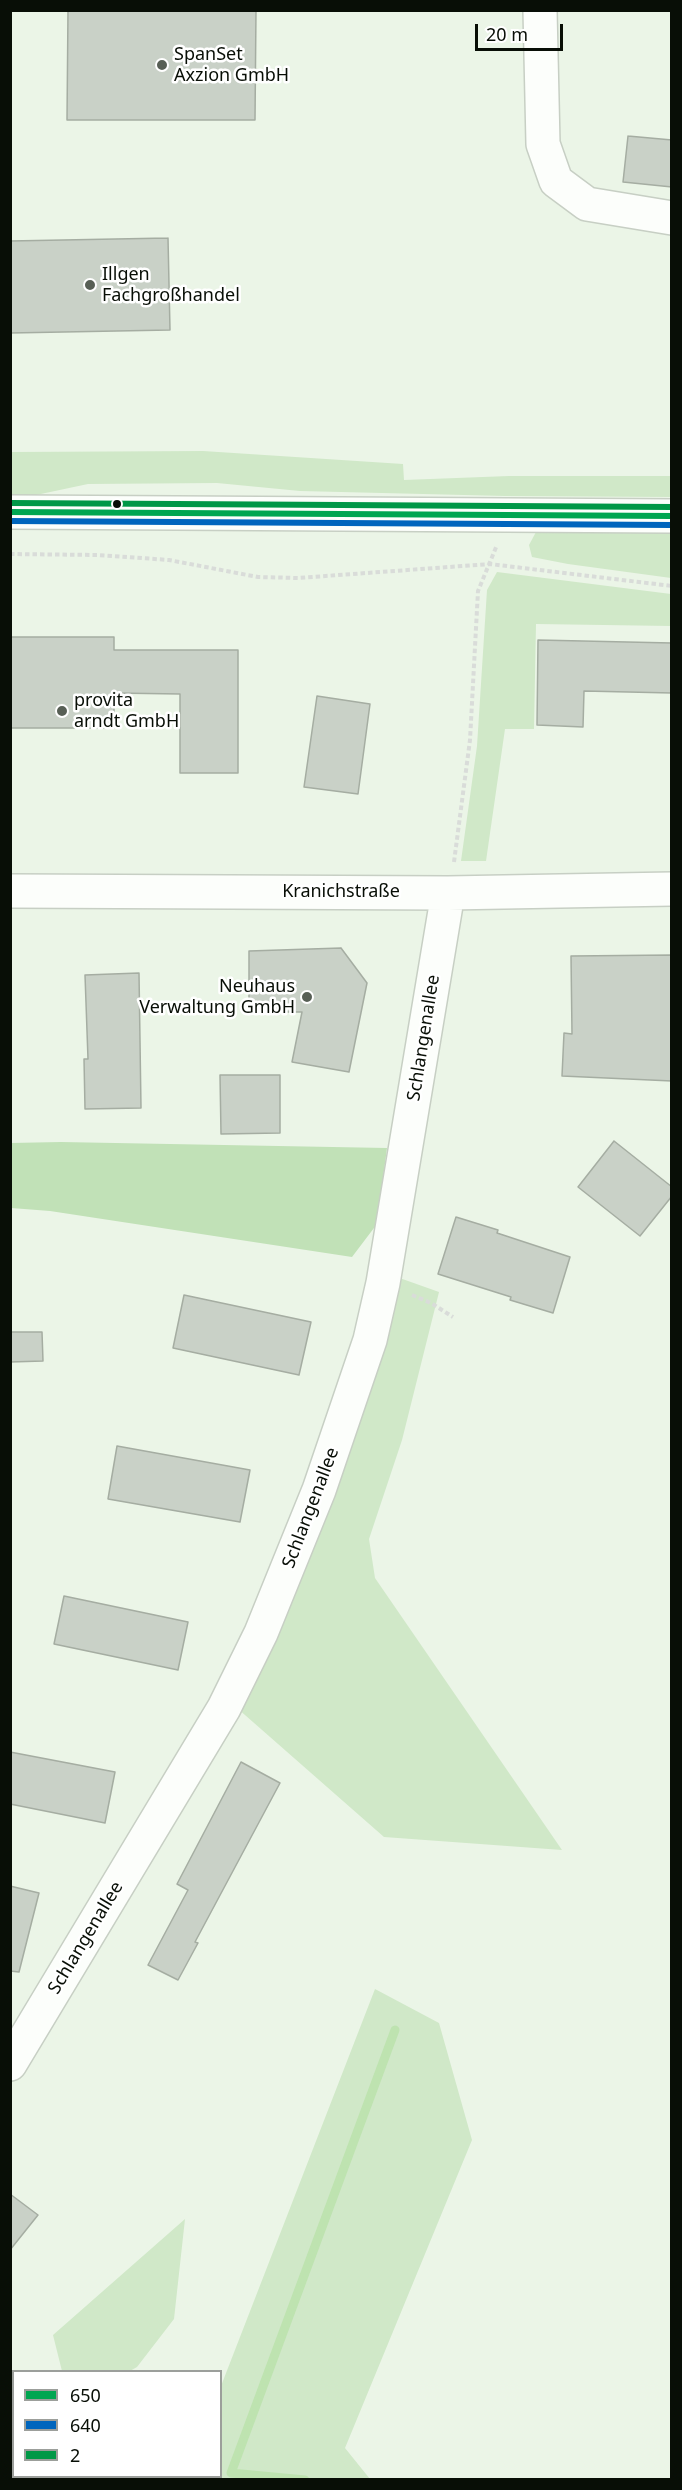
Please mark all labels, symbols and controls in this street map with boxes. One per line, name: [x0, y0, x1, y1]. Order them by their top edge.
scale bar: [478, 12, 566, 50]
text: 20 m: [486, 22, 528, 46]
place label: SpanSet Axzion GmbH: [174, 44, 289, 86]
marker: SpanSet Axzion GmbH: [155, 58, 169, 72]
place label: Illgen Fachgroßhandel: [102, 264, 240, 306]
marker: Illgen Fachgroßhandel: [83, 278, 97, 292]
unlabelled marker: [111, 498, 123, 510]
place label: provita arndt GmbH: [74, 690, 179, 732]
marker: provita arndt GmbH: [55, 704, 69, 718]
street label: Kranichstraße: [282, 881, 400, 903]
street label: Schlangenallee: [403, 973, 445, 1103]
place label: Neuhaus Verwaltung GmbH: [139, 976, 295, 1018]
marker: Neuhaus Verwaltung GmbH: [300, 990, 314, 1004]
street label: Schlangenallee: [278, 1445, 344, 1571]
street label: Schlangenallee: [44, 1878, 128, 1998]
legend: [12, 2370, 222, 2478]
text: 650: [70, 2383, 101, 2407]
text: 640: [70, 2413, 101, 2437]
text: 2: [70, 2443, 80, 2467]

